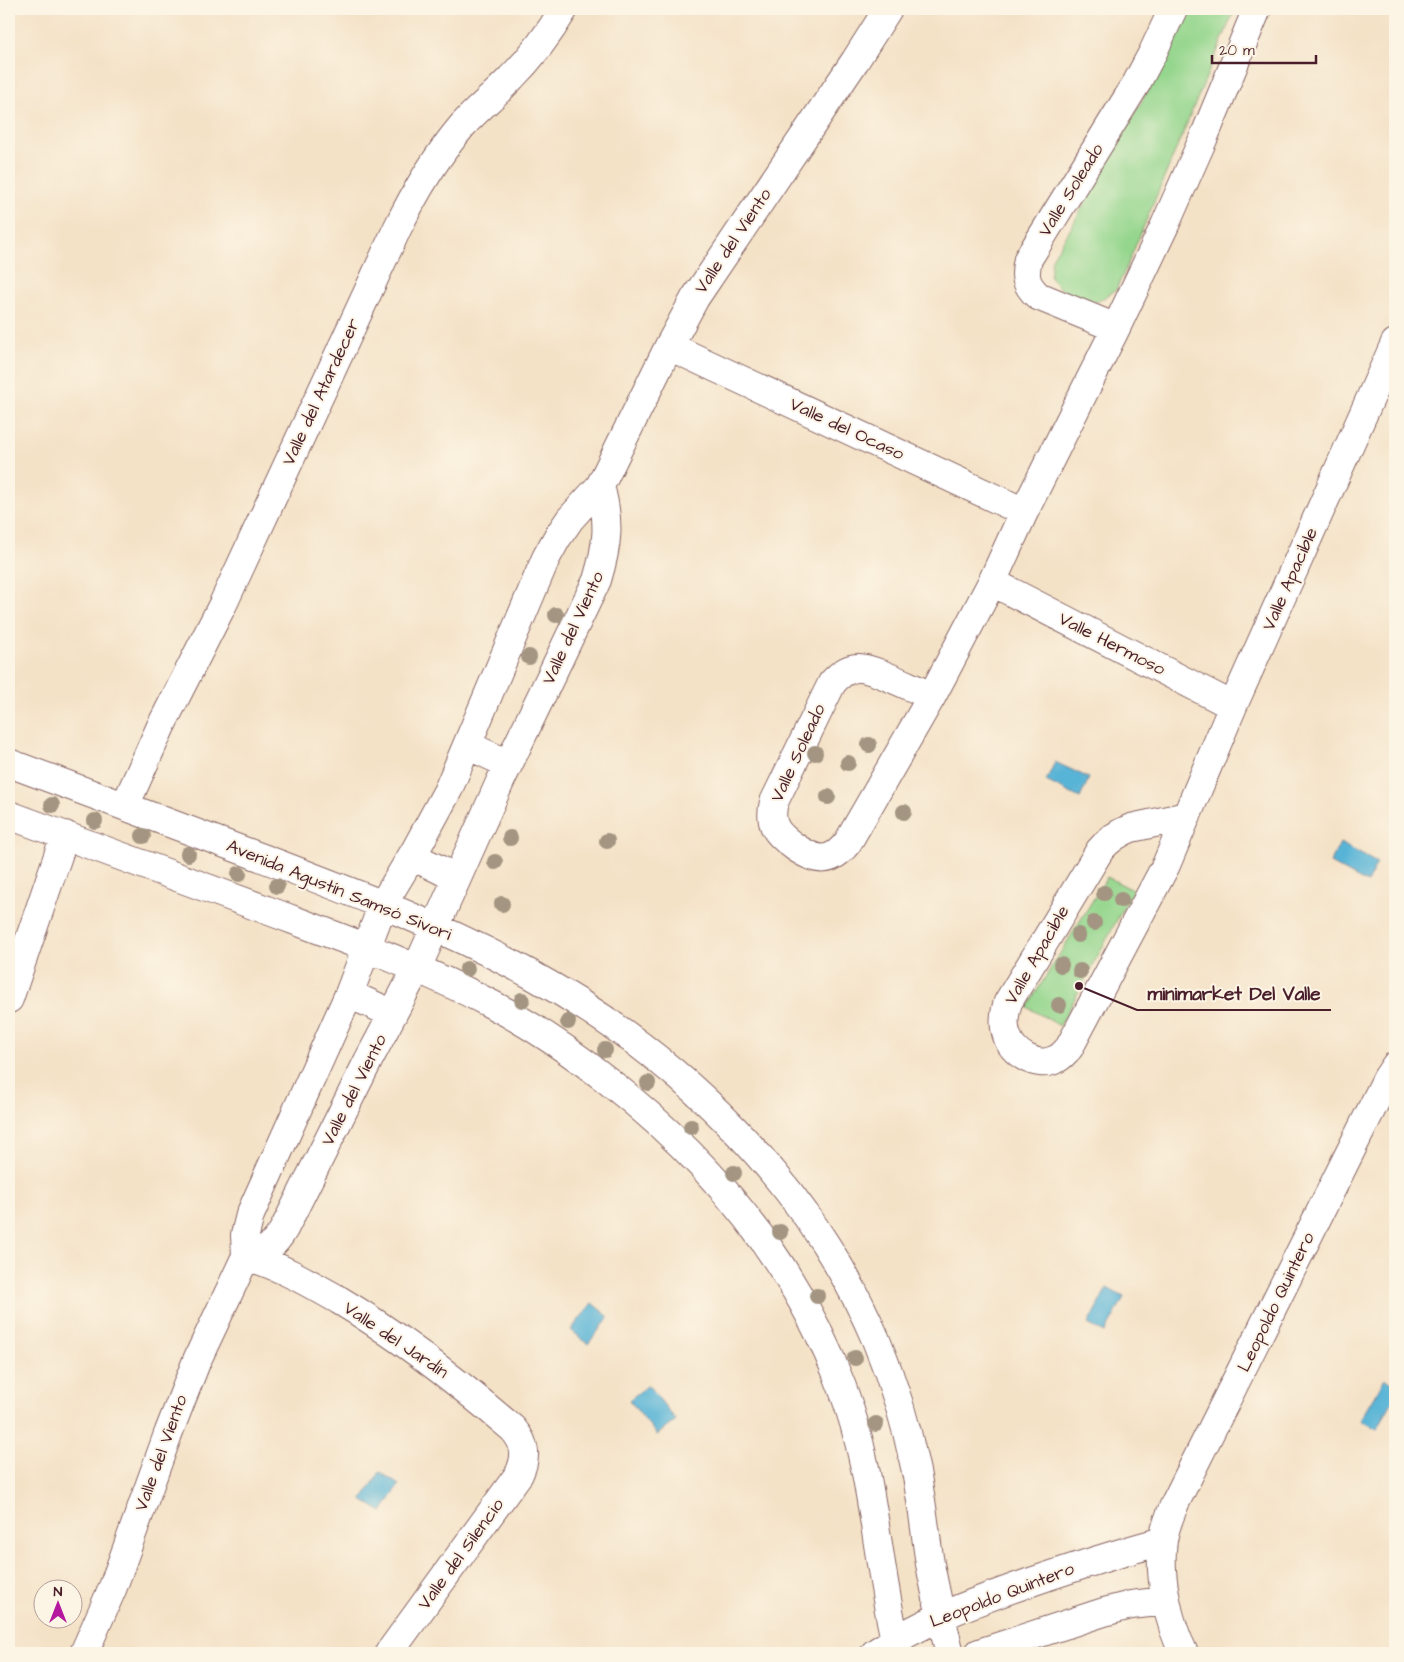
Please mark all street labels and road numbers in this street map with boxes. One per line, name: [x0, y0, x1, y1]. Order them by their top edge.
street label: Valle Soleado: [1032, 139, 1110, 241]
street label: Valle del Viento: [688, 183, 778, 299]
street label: Valle del Atardecer: [276, 314, 366, 470]
street label: Valle del Ocaso: [786, 392, 908, 466]
street label: Valle Apacible: [1256, 523, 1324, 635]
street label: Valle del Viento: [536, 567, 610, 689]
street label: Valle Hermoso: [1054, 606, 1170, 682]
street label: Valle Soleado: [764, 700, 832, 806]
street label: Avenida Agustín Samsó Sivori: [222, 833, 455, 948]
street label: Valle Apacible: [999, 901, 1076, 1009]
street label: Valle del Viento: [315, 1030, 393, 1150]
street label: Leopoldo Quintero: [1231, 1228, 1321, 1376]
street label: Valle del Jardín: [339, 1296, 453, 1384]
street label: Valle del Viento: [128, 1391, 194, 1515]
street label: Valle del Silencio: [412, 1493, 510, 1615]
street label: Leopoldo Quintero: [926, 1556, 1078, 1634]

